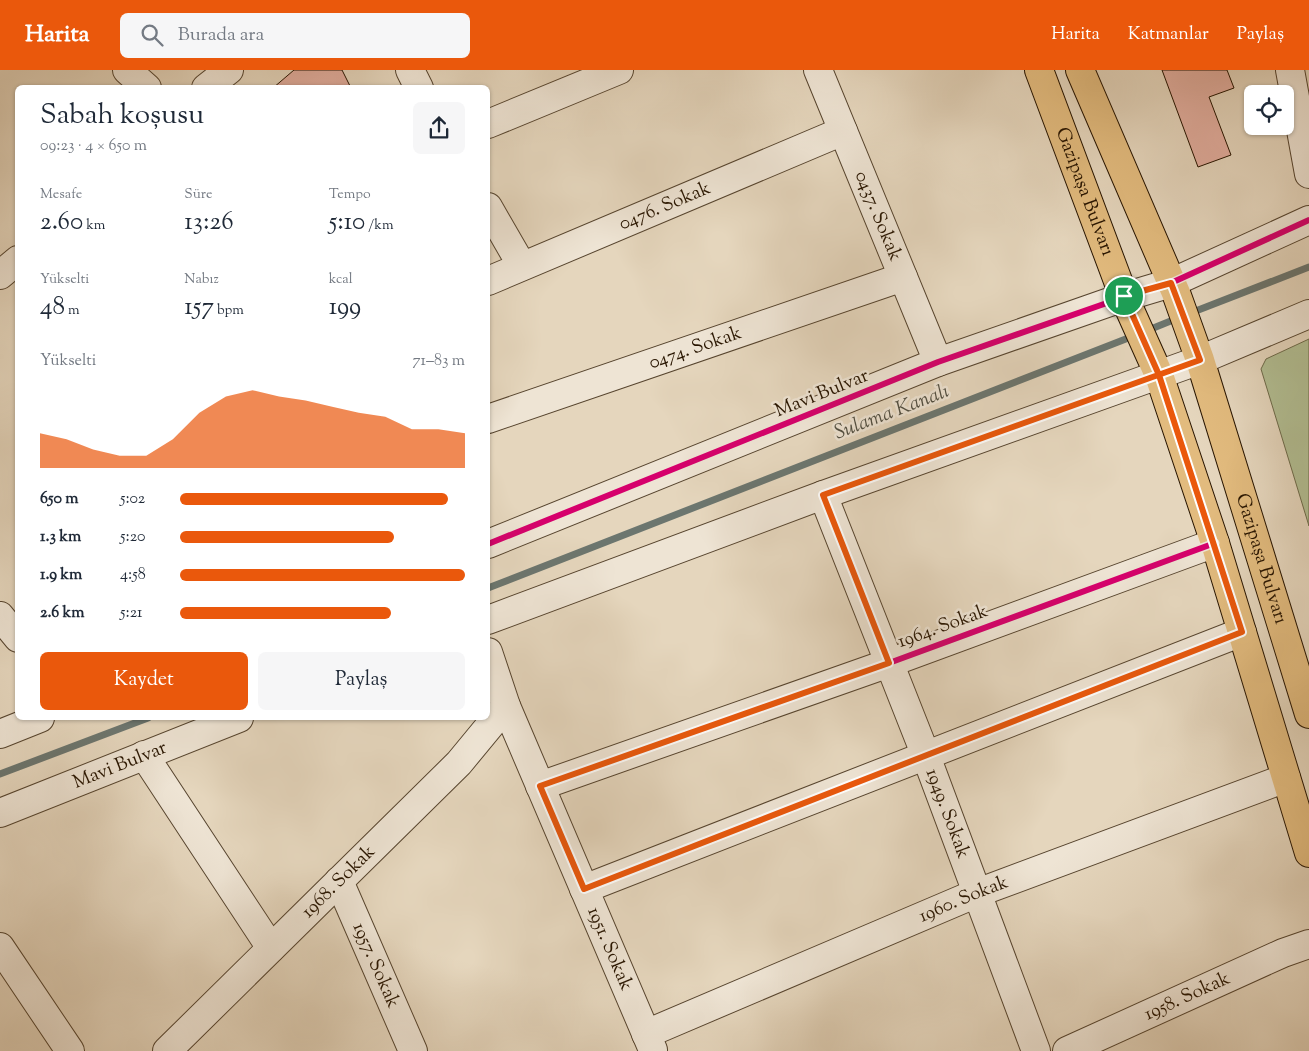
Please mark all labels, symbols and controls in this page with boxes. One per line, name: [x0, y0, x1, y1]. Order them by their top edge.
search box: [120, 13, 470, 58]
text: Harita: [25, 18, 90, 52]
icon: search: [138, 21, 166, 49]
text: Burada ara: [178, 22, 264, 49]
text: Harita: [1051, 22, 1100, 48]
text: Katmanlar: [1128, 22, 1209, 48]
text: Paylaş: [1237, 22, 1284, 48]
map controls: [1244, 85, 1294, 135]
button: locate: [1244, 85, 1294, 135]
text: Sabah koşusu: [40, 96, 204, 136]
button: share: [413, 102, 465, 154]
street label: Gazipaşa Bulvarı: [1048, 124, 1121, 260]
text: 09:23 · 4 × 650 m: [40, 135, 147, 158]
street label: 0437. Sokak: [848, 167, 909, 266]
street label: 0476. Sokak: [615, 175, 716, 238]
text: Mesafe: [40, 185, 82, 205]
text: Süre: [184, 185, 213, 205]
text: Tempo: [329, 185, 371, 205]
text: 2.60: [40, 205, 83, 241]
text: 13:26: [184, 205, 234, 241]
text: 5:10: [329, 205, 365, 241]
text: km: [83, 216, 105, 236]
text: /km: [365, 216, 393, 236]
text: Yükselti: [40, 270, 89, 290]
text: Nabız: [184, 270, 219, 290]
text: kcal: [329, 270, 353, 290]
pin: [1103, 275, 1145, 317]
icon: arrive: [1110, 282, 1138, 310]
text: 48: [40, 290, 65, 326]
text: 157: [184, 290, 214, 326]
text: 199: [329, 290, 361, 326]
text: m: [65, 301, 80, 321]
text: bpm: [214, 301, 244, 321]
street label: 0474. Sokak: [645, 319, 746, 376]
text: Yükselti: [40, 350, 96, 373]
text: 71–83 m: [413, 350, 465, 373]
street label: Mavi Bulvar: [771, 363, 873, 425]
water label: Sulama Kanalı: [830, 378, 954, 448]
text: 650 m: [40, 488, 79, 511]
text: 5:02: [120, 488, 145, 511]
street label: Gazipaşa Bulvarı: [1228, 490, 1294, 628]
text: 1.3 km: [40, 526, 81, 549]
text: 5:20: [120, 526, 146, 549]
text: 1.9 km: [40, 564, 82, 587]
text: 4:58: [120, 564, 146, 587]
street label: 1964. Sokak: [894, 598, 992, 656]
text: 2.6 km: [40, 602, 85, 625]
text: 5:21: [120, 602, 143, 625]
button: Kaydet: [40, 652, 248, 710]
button: Paylaş: [258, 652, 465, 710]
street label: Mavi Bulvar: [69, 735, 171, 796]
street label: 1949. Sokak: [918, 765, 977, 863]
street label: 1968. Sokak: [296, 839, 382, 924]
street label: 1960. Sokak: [915, 869, 1013, 930]
street label: 1951. Sokak: [580, 903, 640, 995]
street label: 1957. Sokak: [345, 918, 406, 1013]
street label: 1958. Sokak: [1140, 965, 1235, 1028]

